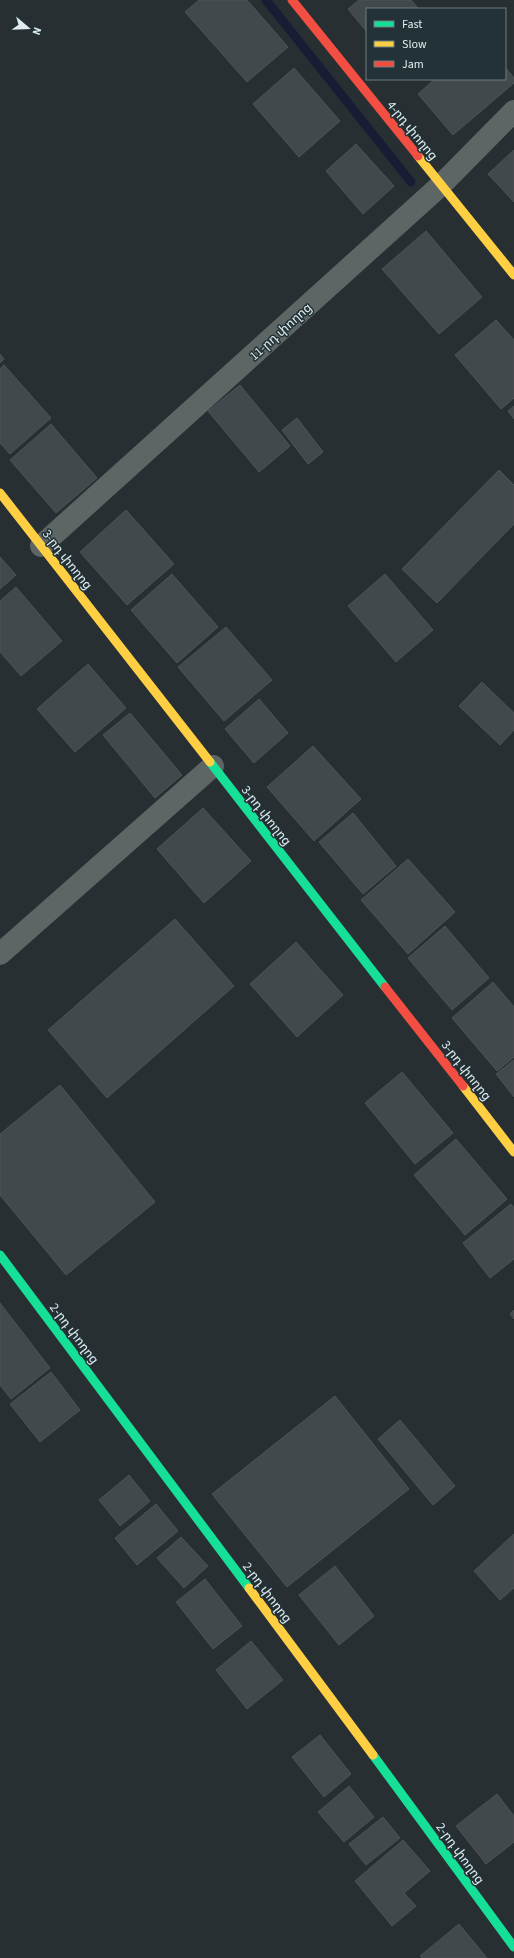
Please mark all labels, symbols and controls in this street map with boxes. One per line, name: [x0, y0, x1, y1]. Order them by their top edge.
north arrow: [8, 8, 48, 48]
legend: [366, 8, 506, 80]
text: Fast: [402, 16, 422, 33]
text: N: [29, 25, 45, 37]
text: Slow: [402, 36, 427, 53]
text: Jam: [402, 56, 424, 73]
street label: 4-րդ փողոց: [383, 97, 442, 164]
street label: 11-րդ փողոց: [245, 299, 316, 365]
street label: 3-րդ փողոց: [38, 526, 96, 594]
street label: 3-րդ փողոց: [237, 782, 295, 850]
street label: 3-րդ փողոց: [437, 1037, 495, 1105]
street label: 2-րդ փողոց: [45, 1299, 103, 1368]
street label: 2-րդ փողոց: [238, 1558, 296, 1627]
street label: 2-րդ փողոց: [432, 1819, 489, 1888]

